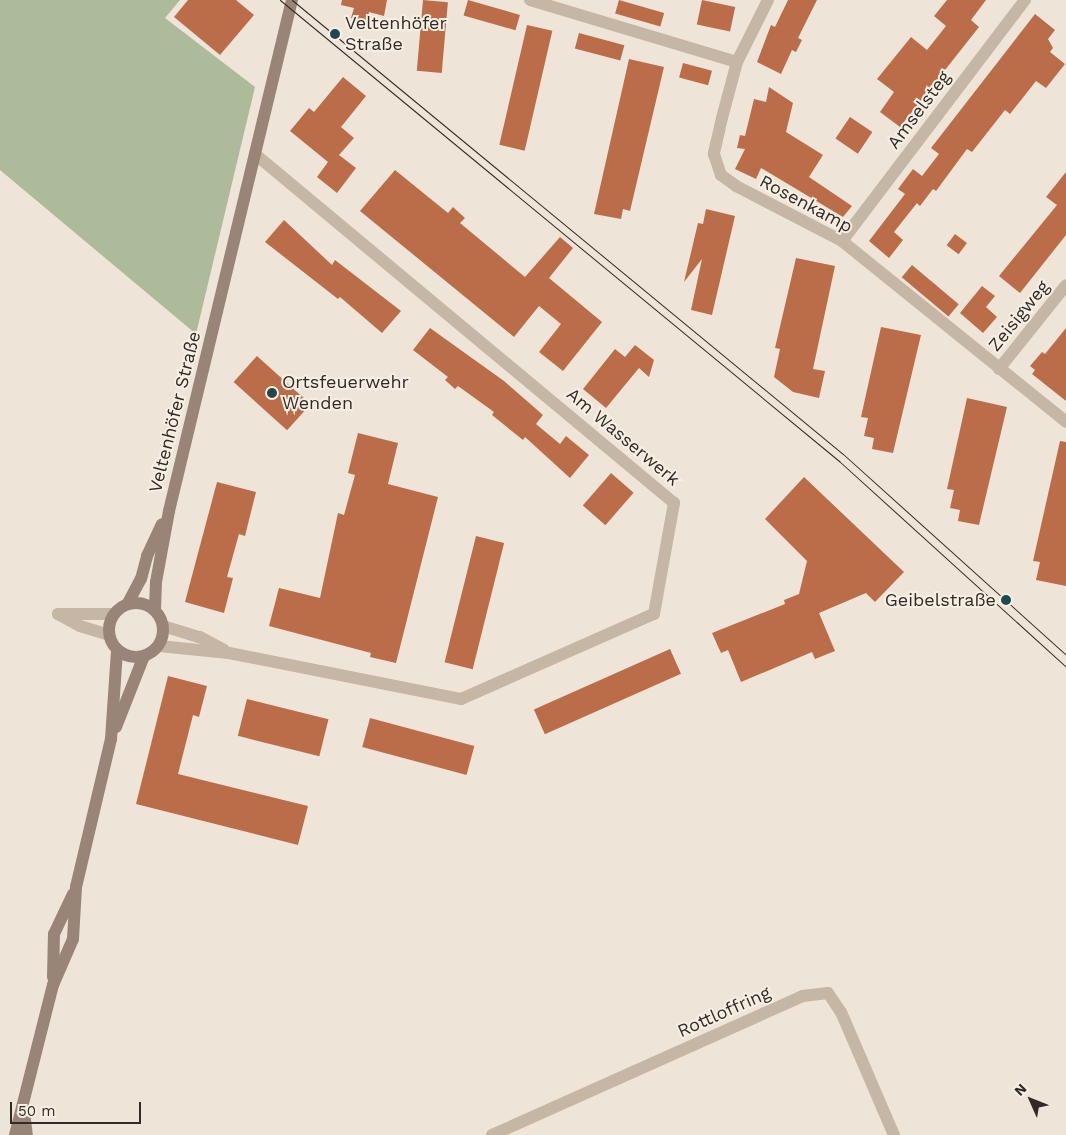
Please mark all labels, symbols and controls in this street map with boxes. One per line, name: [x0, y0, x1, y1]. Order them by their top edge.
place label: Veltenhöfer Straße: [345, 13, 447, 56]
marker: Veltenhöfer Straße: [329, 28, 341, 40]
street label: Amselsteg: [883, 67, 955, 153]
street label: Rosenkamp: [756, 170, 856, 238]
street label: Zeisigweg: [984, 276, 1054, 356]
street label: Veltenhöfer Straße: [144, 329, 206, 495]
place label: Ortsfeuerwehr Wenden: [282, 372, 409, 414]
street label: Am Wasserwerk: [562, 383, 684, 491]
marker: Ortsfeuerwehr Wenden: [266, 387, 278, 399]
place label: Geibelstraße: [885, 589, 996, 611]
marker: Geibelstraße: [1000, 594, 1012, 606]
street label: Rottloffring: [674, 982, 774, 1042]
north arrow: [1006, 1075, 1056, 1125]
text: N: [1011, 1080, 1030, 1099]
scale bar: [12, 1092, 144, 1124]
text: 50 m: [18, 1102, 55, 1120]

